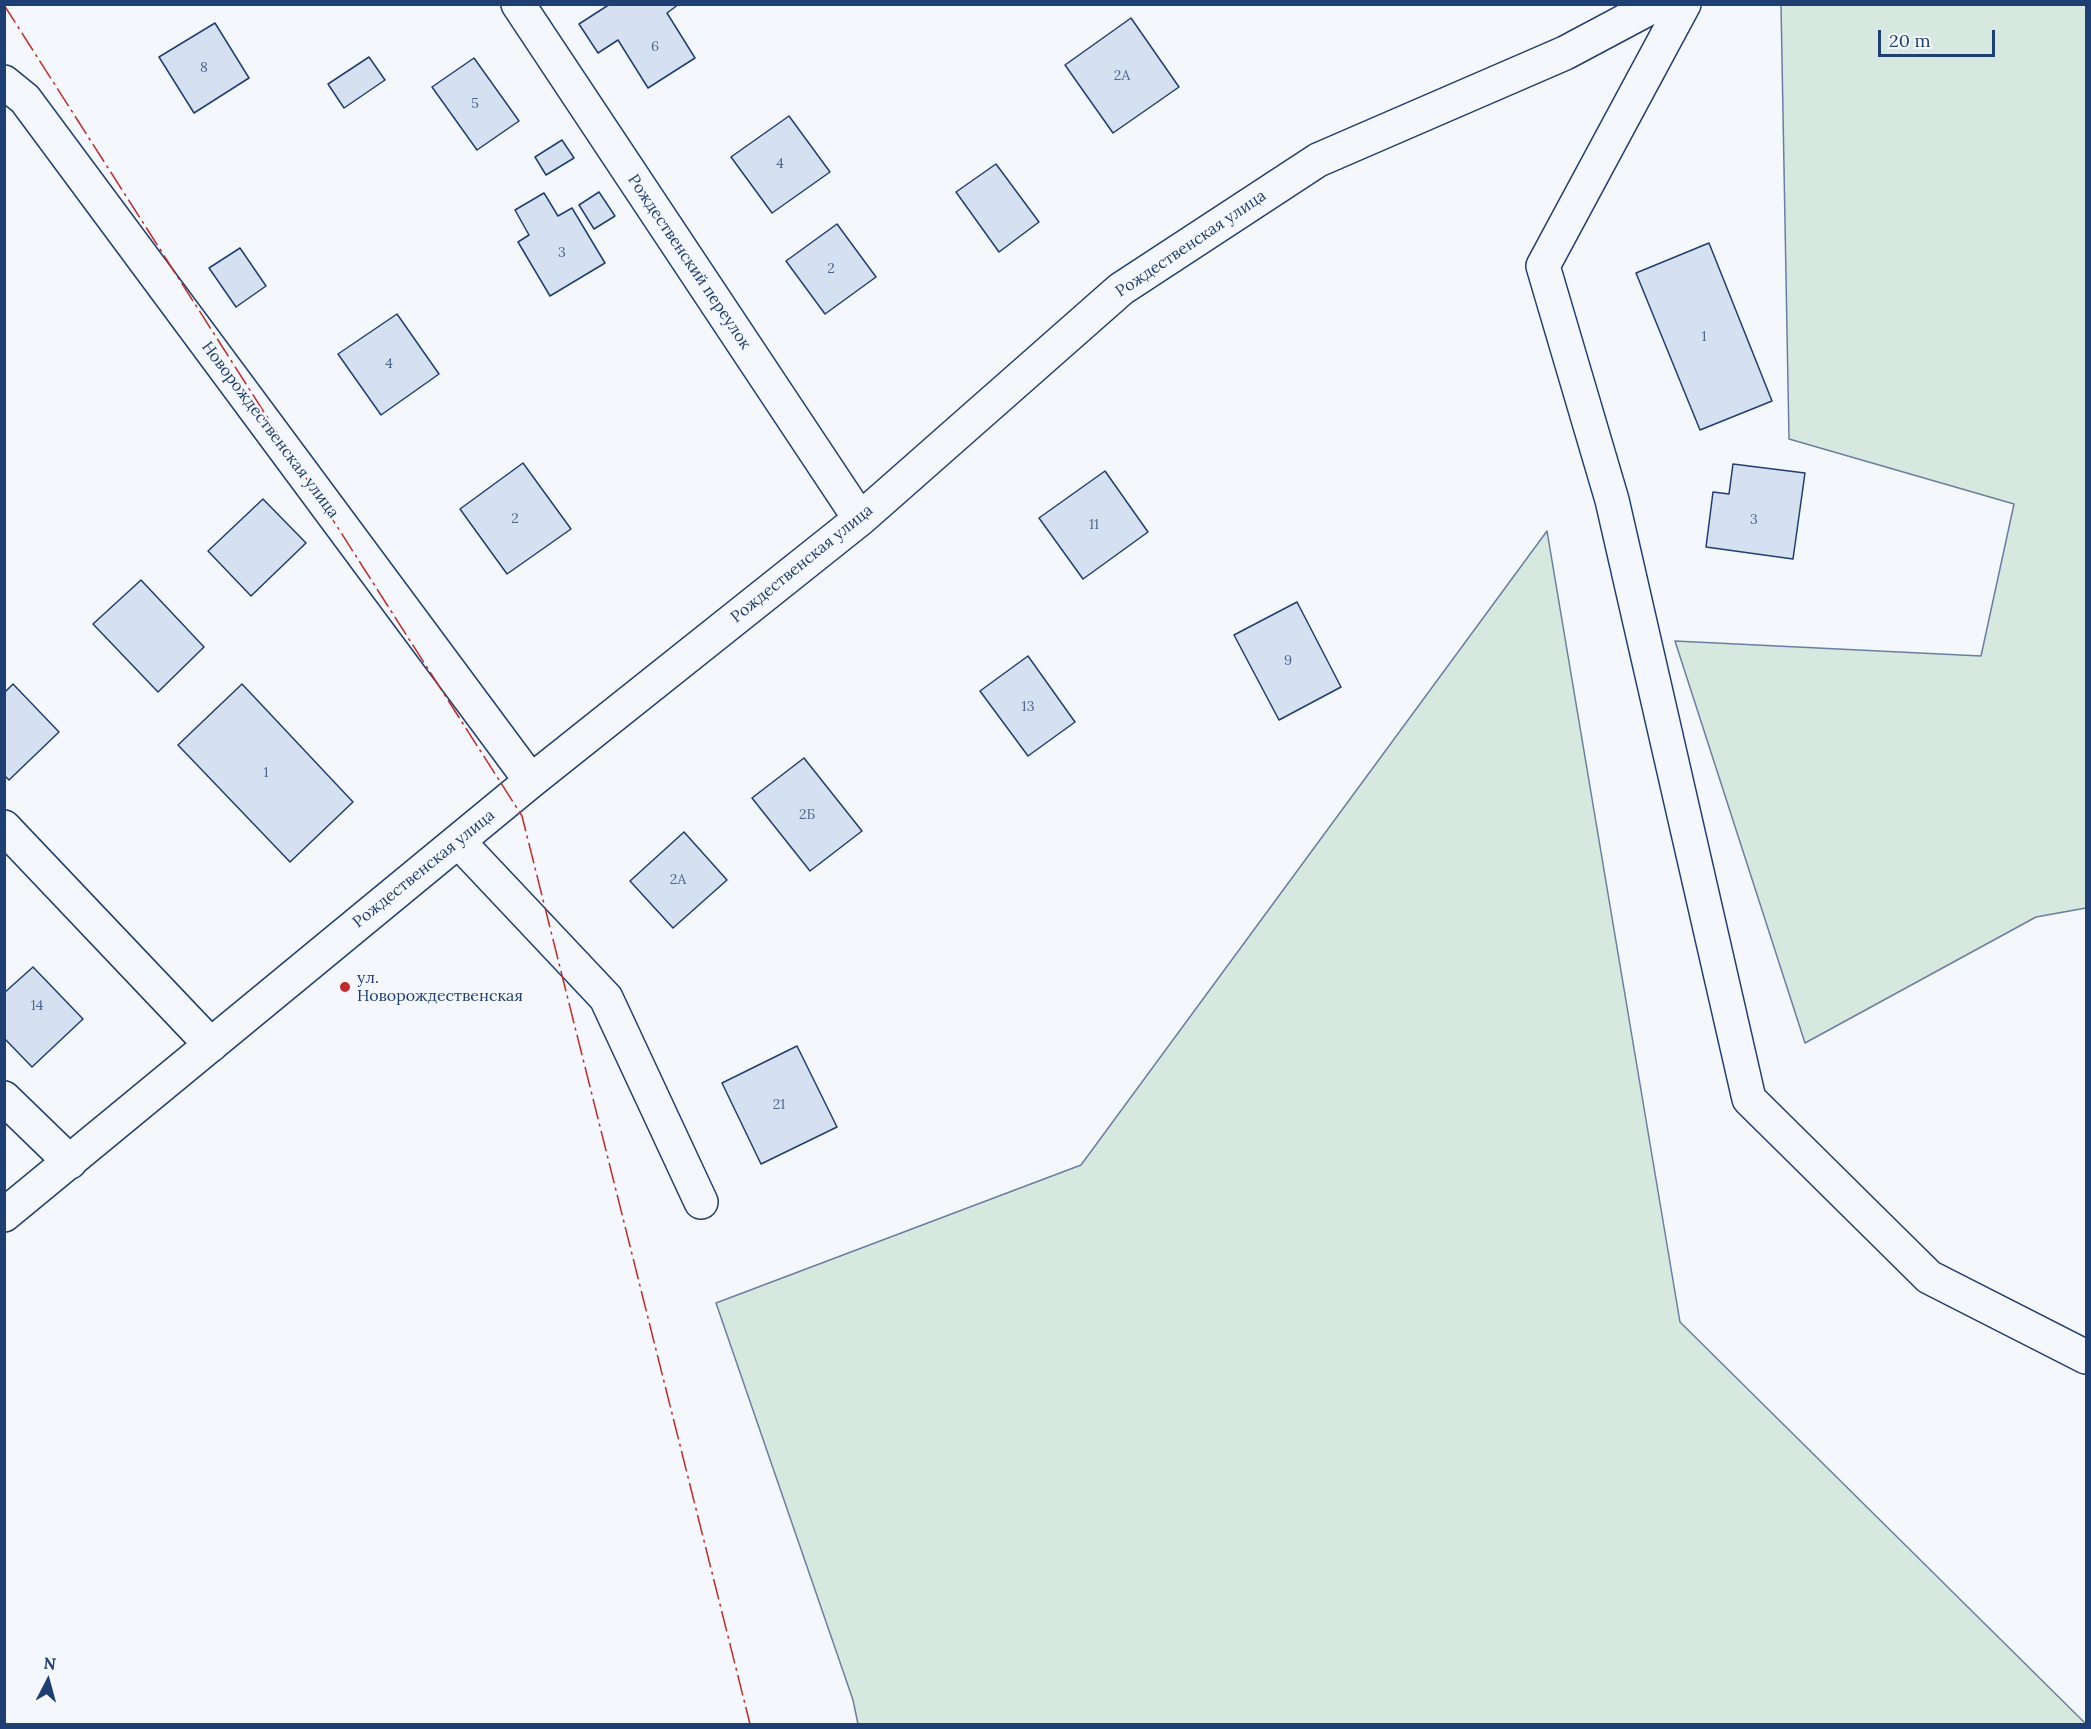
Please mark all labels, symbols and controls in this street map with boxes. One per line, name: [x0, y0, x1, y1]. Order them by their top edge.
scale bar: [1881, 18, 1998, 56]
text: 20 m: [1889, 29, 1931, 52]
house number: 6: [651, 39, 659, 55]
house number: 8: [200, 60, 208, 76]
house number: 2А: [1114, 68, 1130, 84]
house number: 5: [471, 96, 479, 112]
house number: 4: [776, 156, 784, 172]
street label: Рождественский переулок: [623, 171, 755, 353]
street label: Рождественская улица: [1112, 187, 1270, 301]
house number: 3: [558, 245, 566, 261]
house number: 2: [827, 261, 835, 277]
house number: 1: [1701, 329, 1707, 345]
street label: Новорождественская улица: [197, 338, 343, 522]
house number: 4: [385, 356, 393, 372]
street label: Рождественская улица: [727, 501, 877, 627]
house number: 2: [511, 511, 519, 527]
house number: 3: [1750, 512, 1758, 528]
house number: 11: [1089, 517, 1099, 533]
house number: 9: [1284, 653, 1292, 669]
house number: 13: [1022, 699, 1034, 715]
house number: 1: [263, 765, 269, 781]
street label: Рождественская улица: [349, 806, 499, 932]
house number: 2Б: [799, 807, 815, 823]
house number: 2А: [670, 872, 686, 888]
place label: ул. Новорождественская: [357, 968, 523, 1006]
marker: ул. Новорождественская: [338, 980, 352, 994]
house number: 14: [31, 998, 43, 1014]
house number: 21: [773, 1097, 785, 1113]
north arrow: [18, 1651, 78, 1711]
text: N: [43, 1653, 57, 1674]

